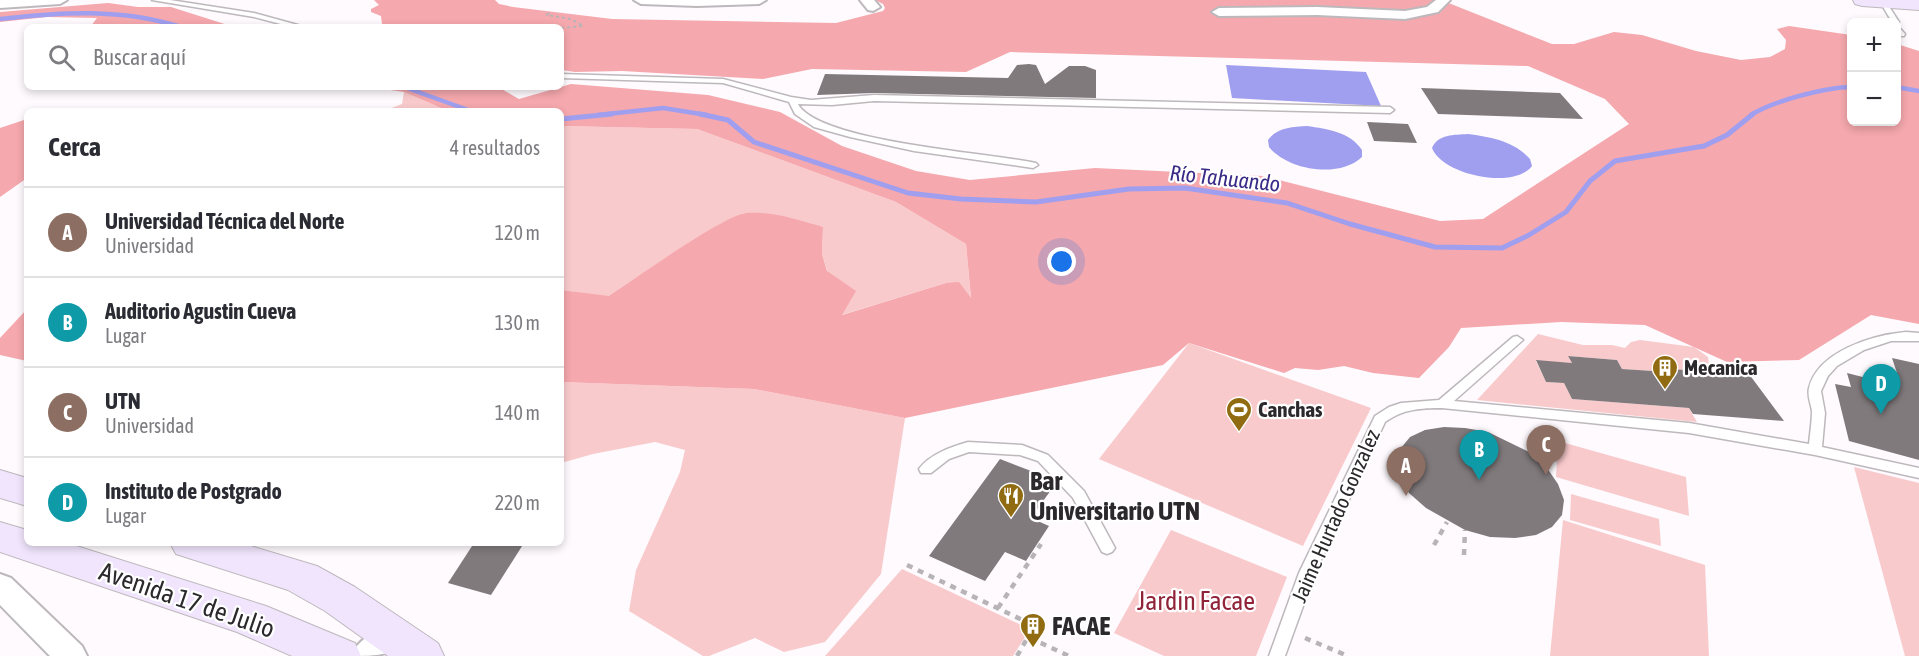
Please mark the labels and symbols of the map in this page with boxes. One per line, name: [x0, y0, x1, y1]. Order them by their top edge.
water label: Río Tahuando: [1168, 159, 1282, 197]
your location: [1047, 247, 1076, 276]
building icon: Mecanica: [1650, 353, 1680, 391]
place label: Mecanica: [1684, 355, 1758, 379]
pin: D: [1862, 364, 1900, 414]
sports icon: Canchas: [1224, 395, 1254, 433]
place label: Canchas: [1258, 397, 1323, 421]
street label: Jaime Hurtado Gonzalez: [1286, 425, 1384, 606]
pin: C: [1526, 426, 1566, 475]
pin: B: [1460, 430, 1498, 480]
pin: A: [1386, 446, 1426, 496]
place label: Bar Universitario UTN: [1030, 466, 1200, 526]
restaurant icon: Bar Universitario UTN: [996, 481, 1026, 519]
street label: Avenida 17 de Julio: [95, 556, 279, 644]
park label: Jardin Facae: [1137, 586, 1255, 616]
building icon: FACAE: [1018, 611, 1048, 649]
place label: FACAE: [1052, 611, 1110, 641]

